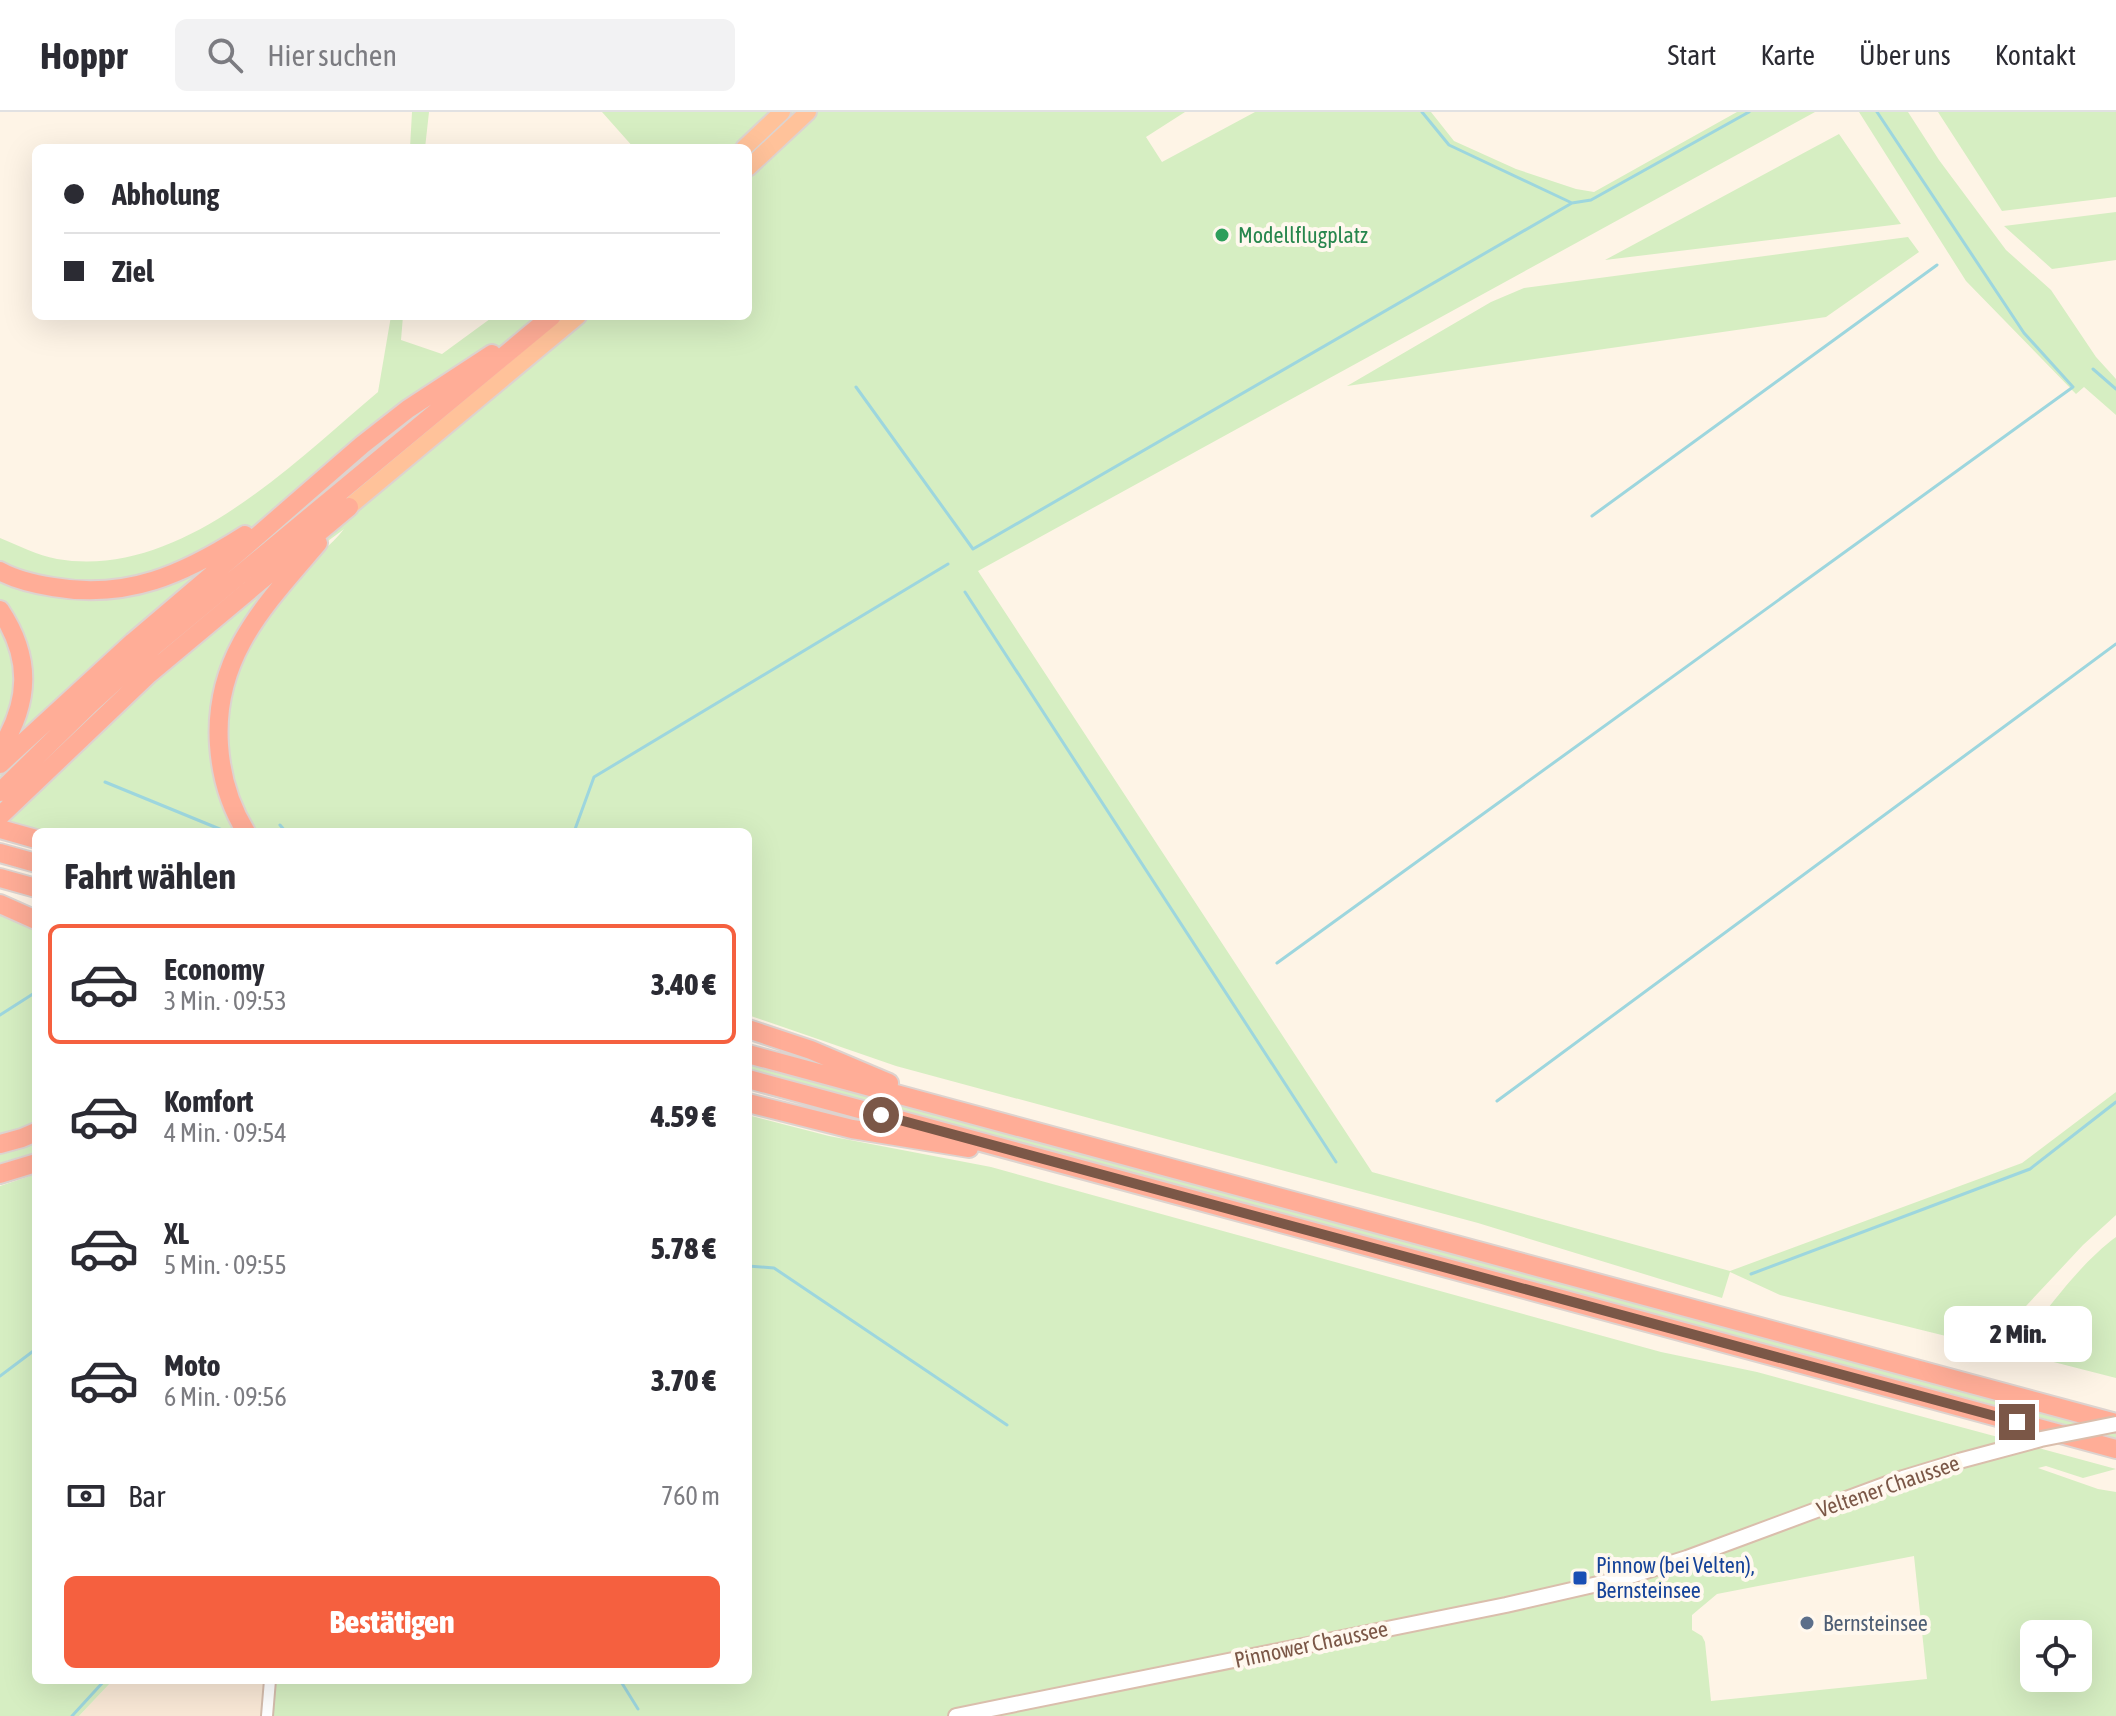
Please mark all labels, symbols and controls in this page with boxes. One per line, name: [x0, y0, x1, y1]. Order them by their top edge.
search box: [175, 19, 735, 91]
icon: search: [203, 33, 247, 77]
text: Hoppr: [40, 34, 127, 77]
text: Hier suchen: [267, 38, 397, 72]
text: Start: [1667, 39, 1716, 71]
text: Karte: [1760, 39, 1815, 71]
text: Über uns: [1859, 39, 1951, 71]
text: Kontakt: [1995, 39, 2076, 71]
text: Abholung: [112, 177, 219, 211]
place label: Modellflugplatz: [1238, 222, 1368, 248]
marker: Modellflugplatz: [1213, 226, 1231, 244]
text: Ziel: [112, 254, 154, 288]
text: Fahrt wählen: [64, 855, 236, 897]
icon: car: [68, 948, 140, 1020]
text: Economy: [164, 952, 265, 986]
text: 3.40 €: [651, 967, 716, 1001]
text: 3 Min. · 09:53: [164, 986, 287, 1016]
icon: car: [68, 1080, 140, 1152]
text: Komfort: [164, 1084, 253, 1118]
route start: [863, 1097, 899, 1133]
text: 4.59 €: [651, 1099, 716, 1133]
text: 4 Min. · 09:54: [164, 1118, 287, 1148]
icon: car: [68, 1212, 140, 1284]
text: XL: [164, 1216, 189, 1250]
text: 5.78 €: [651, 1231, 716, 1265]
text: 5 Min. · 09:55: [164, 1250, 287, 1280]
callout: 2 Min.: [1943, 1306, 2091, 1362]
text: 2 Min.: [1990, 1319, 2046, 1349]
icon: car: [68, 1344, 140, 1416]
text: Moto: [164, 1348, 221, 1382]
text: 3.70 €: [651, 1363, 716, 1397]
text: 6 Min. · 09:56: [164, 1382, 287, 1412]
route end: [1999, 1404, 2035, 1440]
street label: Veltener Chaussee: [1813, 1449, 1963, 1523]
icon: cash: [64, 1474, 108, 1518]
text: Bar: [128, 1479, 165, 1513]
text: 760 m: [661, 1481, 720, 1511]
place label: Pinnow (bei Velten), Bernsteinsee: [1596, 1552, 1755, 1603]
marker: Pinnow (bei Velten), Bernsteinsee: [1571, 1569, 1589, 1587]
button: Bestätigen: [64, 1576, 720, 1668]
place label: Bernsteinsee: [1823, 1610, 1928, 1636]
marker: Bernsteinsee: [1798, 1614, 1816, 1632]
street label: Pinnower Chaussee: [1232, 1615, 1390, 1673]
map controls: [2020, 1620, 2092, 1692]
button: locate: [2020, 1620, 2092, 1692]

